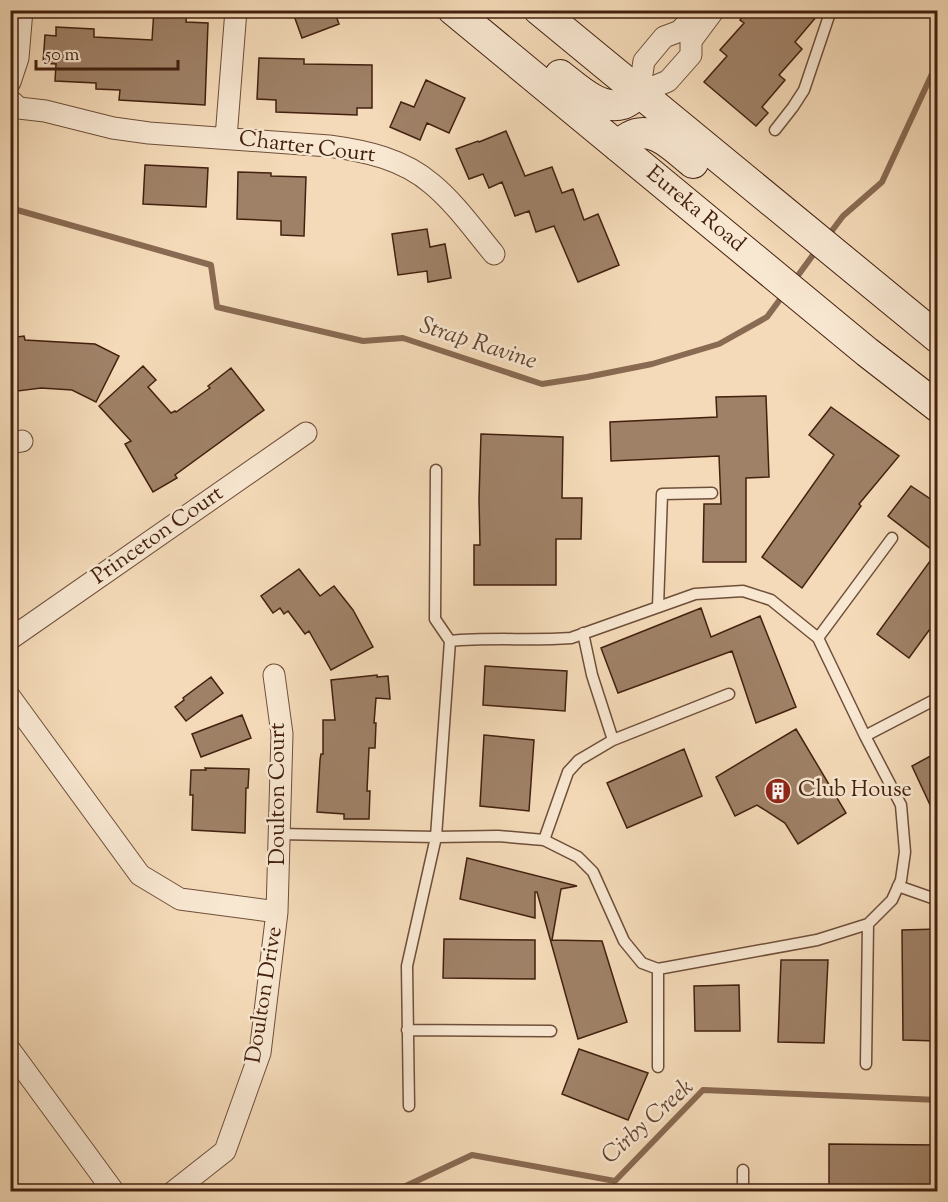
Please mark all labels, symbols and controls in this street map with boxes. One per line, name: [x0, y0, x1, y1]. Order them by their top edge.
scale bar: [36, 33, 178, 71]
text: 50 m: [44, 43, 80, 69]
street label: Charter Court: [237, 124, 377, 172]
street label: Eureka Road: [638, 159, 752, 261]
water label: Strap Ravine: [415, 309, 541, 379]
street label: Princeton Court: [86, 478, 231, 593]
street label: Doulton Court: [263, 722, 295, 865]
place label: Club House: [798, 775, 912, 807]
building icon: Club House: [763, 776, 793, 806]
street label: Doulton Drive: [238, 924, 292, 1066]
water label: Cirby Creek: [594, 1071, 702, 1173]

